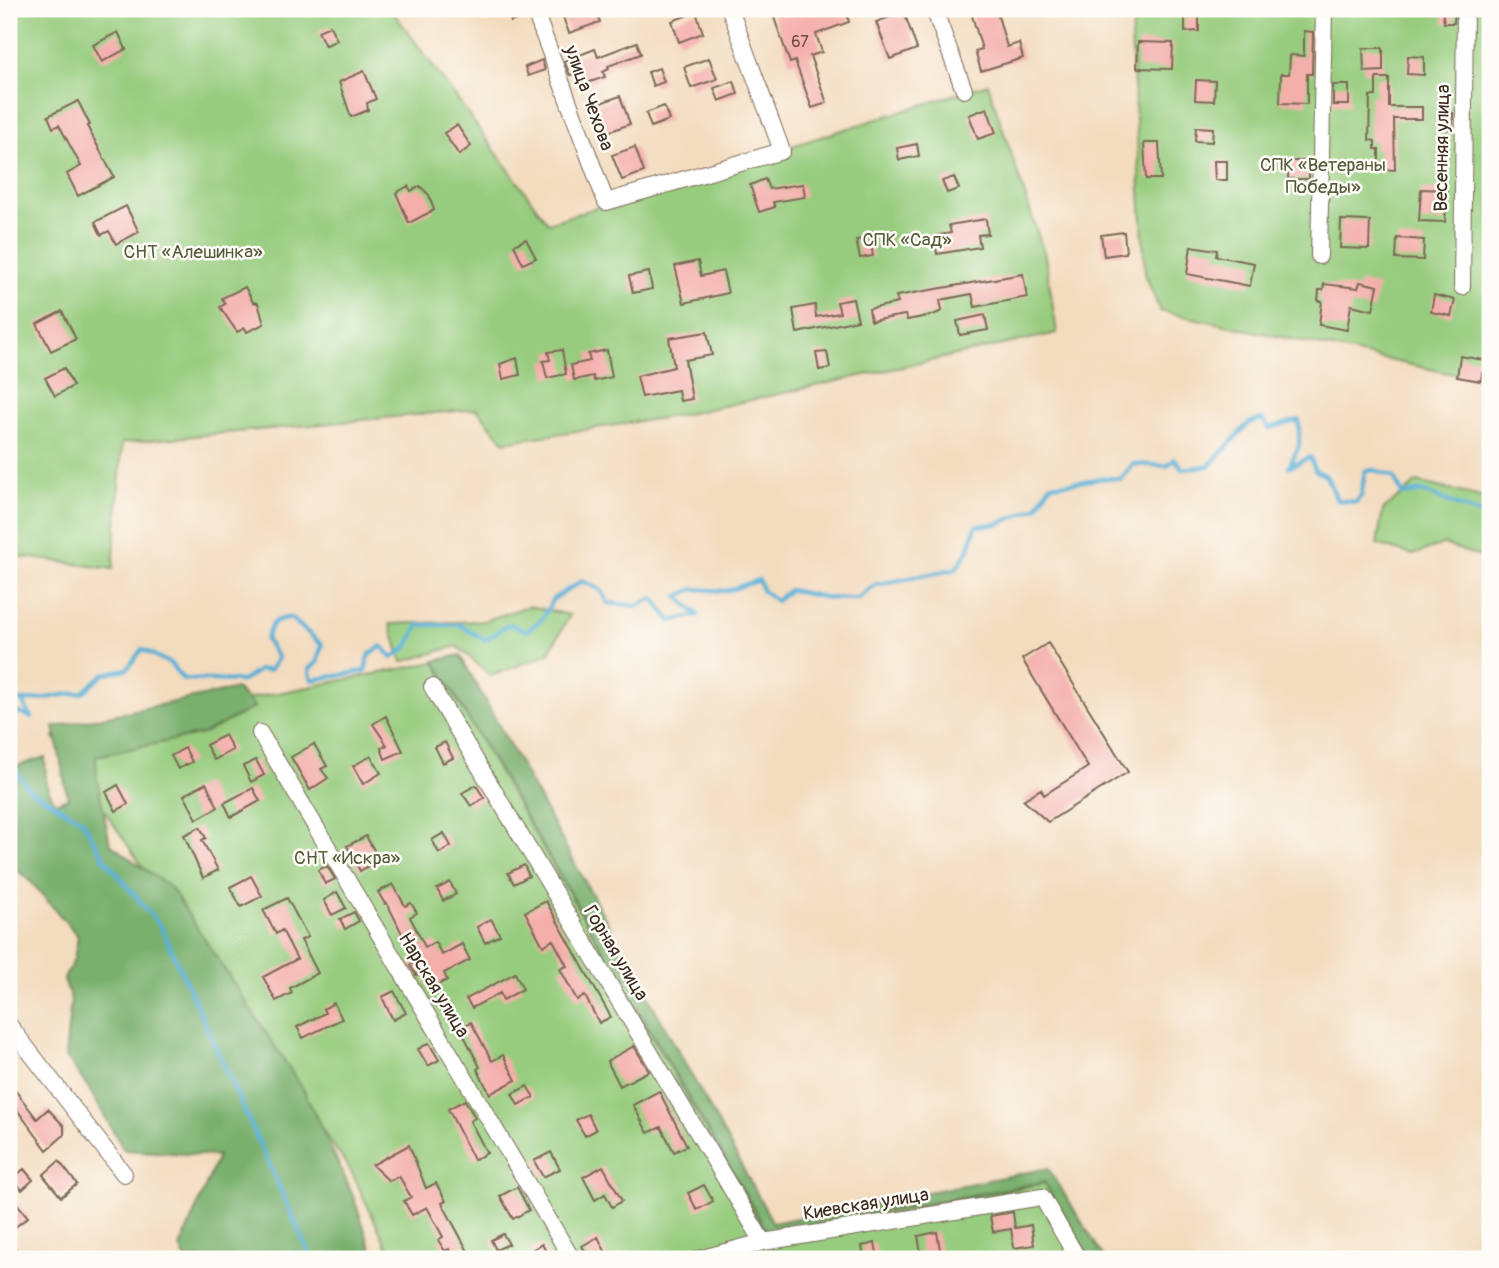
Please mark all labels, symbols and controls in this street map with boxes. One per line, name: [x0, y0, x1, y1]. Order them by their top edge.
house number: 67: [791, 32, 809, 52]
street label: улица Чехова: [559, 41, 619, 154]
street label: Весенняя улица: [1429, 84, 1455, 212]
park label: СПК «Ветераны Победы»: [1260, 153, 1386, 199]
park label: СПК «Сад»: [862, 228, 952, 252]
park label: СНТ «Алешинка»: [123, 240, 263, 264]
park label: СНТ «Искра»: [294, 846, 400, 870]
street label: Горная улица: [578, 901, 654, 1005]
street label: Нарская улица: [393, 928, 475, 1042]
street label: Киевская улица: [802, 1182, 931, 1226]

